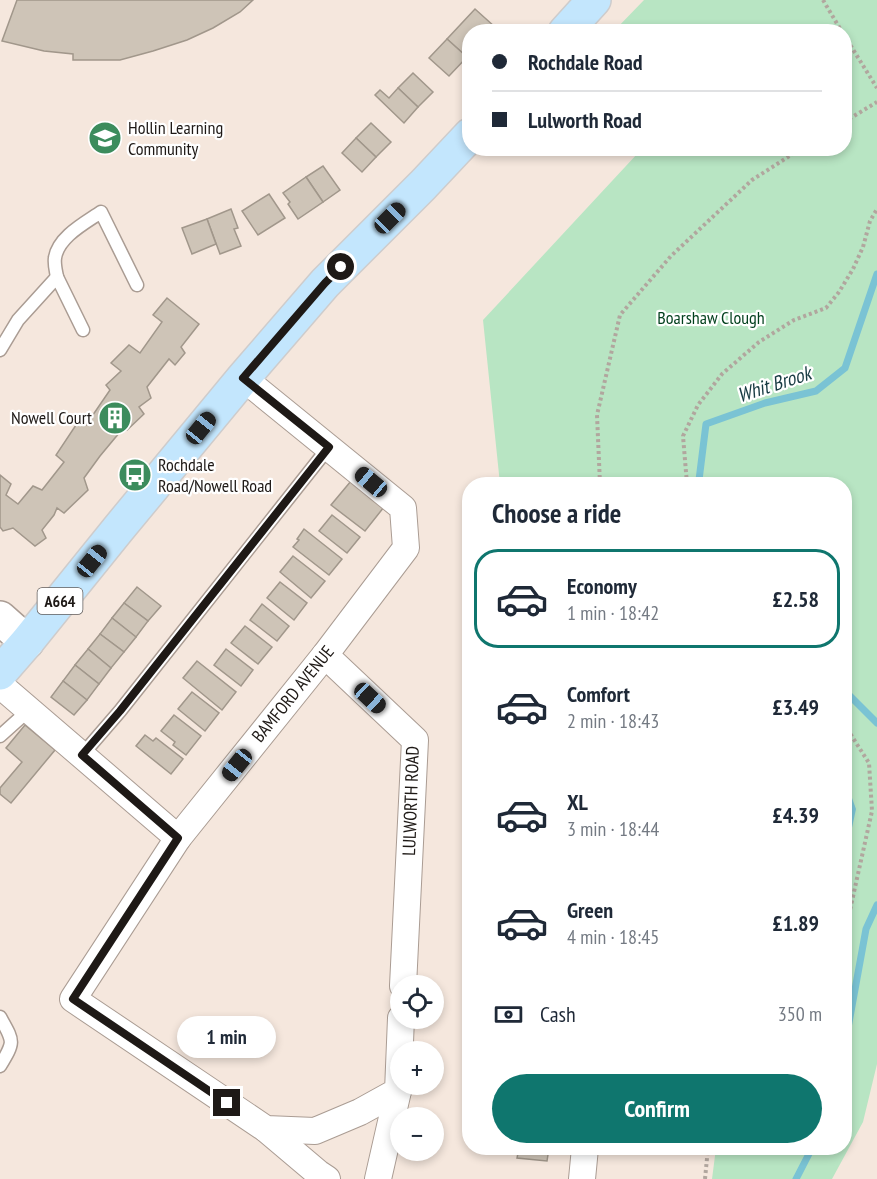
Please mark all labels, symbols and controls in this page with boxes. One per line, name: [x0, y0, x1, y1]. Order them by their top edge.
text: Rochdale Road: [528, 48, 643, 76]
text: Lulworth Road: [528, 106, 642, 134]
place label: Hollin Learning Community: [128, 116, 223, 160]
school or university icon: Hollin Learning Community: [87, 120, 123, 156]
car: [371, 199, 409, 237]
route start: [327, 253, 354, 280]
park label: Boarshaw Clough: [657, 306, 765, 329]
water label: Whit Brook: [734, 359, 816, 408]
building icon: Nowell Court: [97, 400, 133, 436]
place label: Nowell Court: [11, 406, 92, 429]
car: [183, 408, 219, 448]
place label: Rochdale Road/Nowell Road: [158, 453, 272, 497]
bus stop icon: Rochdale Road/Nowell Road: [117, 457, 153, 493]
car: [351, 464, 391, 500]
text: Choose a ride: [492, 496, 621, 530]
car: [74, 541, 110, 581]
icon: car: [495, 572, 549, 626]
text: Economy: [567, 572, 637, 600]
text: £2.58: [772, 585, 819, 613]
road number: A664: [38, 588, 82, 614]
text: 1 min · 18:42: [567, 600, 659, 626]
street label: BAMFORD AVENUE: [247, 641, 339, 747]
car: [351, 679, 389, 717]
icon: car: [495, 680, 549, 734]
text: Comfort: [567, 680, 630, 708]
text: £3.49: [772, 693, 819, 721]
text: 2 min · 18:43: [567, 708, 659, 734]
car: [219, 745, 255, 785]
street label: LULWORTH ROAD: [397, 746, 424, 856]
icon: car: [495, 788, 549, 842]
text: XL: [567, 788, 588, 816]
text: £4.39: [772, 801, 819, 829]
text: 3 min · 18:44: [567, 816, 659, 842]
icon: car: [495, 896, 549, 950]
text: Green: [567, 896, 613, 924]
text: £1.89: [772, 909, 819, 937]
text: 4 min · 18:45: [567, 924, 659, 950]
map controls: [390, 975, 444, 1161]
button: locate: [390, 975, 444, 1029]
icon: cash: [492, 998, 525, 1031]
text: Cash: [540, 1000, 576, 1028]
text: 350 m: [778, 1001, 822, 1027]
callout: 1 min: [178, 1016, 276, 1058]
text: 1 min: [206, 1024, 247, 1050]
button: +: [390, 1041, 444, 1095]
button: Confirm: [492, 1074, 822, 1143]
route end: [213, 1089, 240, 1116]
button: −: [390, 1107, 444, 1161]

